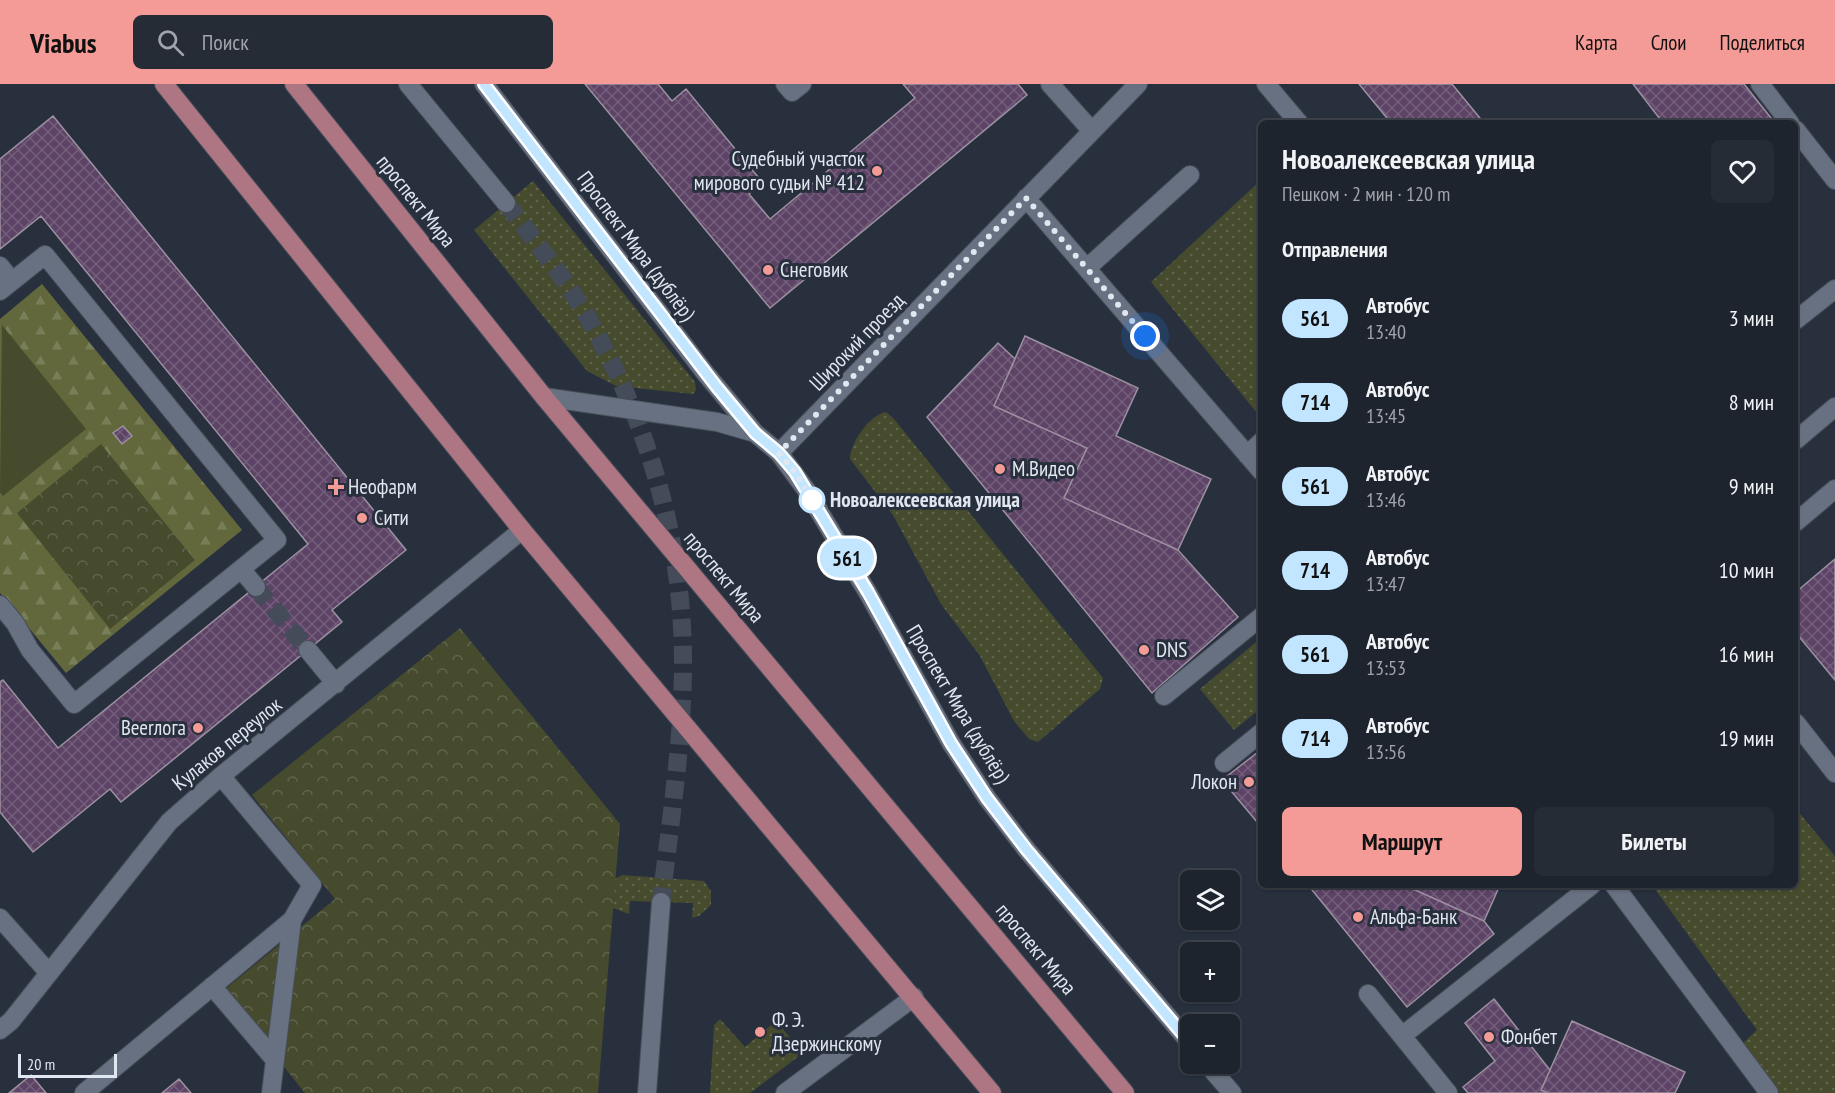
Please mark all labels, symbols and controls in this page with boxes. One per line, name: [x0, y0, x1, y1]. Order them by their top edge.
search box: [133, 15, 553, 69]
text: Viabus: [30, 24, 97, 61]
icon: search: [154, 26, 187, 59]
text: Поиск: [202, 28, 249, 56]
text: Карта: [1575, 29, 1618, 56]
text: Слои: [1651, 29, 1686, 56]
text: Поделиться: [1719, 29, 1805, 56]
text: Новоалексеевская улица: [1282, 140, 1535, 177]
button: heart: [1711, 140, 1774, 203]
place label: Судебный участок мирового судьи № 412: [694, 145, 865, 196]
street label: проспект Мира: [371, 149, 462, 252]
marker: Судебный участок мирового судьи № 412: [870, 164, 884, 178]
street label: Проспект Мира (дублёр): [571, 166, 701, 326]
text: Пешком · 2 мин · 120 m: [1282, 181, 1450, 207]
text: Отправления: [1282, 235, 1388, 263]
place label: Снеговик: [780, 256, 848, 283]
marker: Снеговик: [761, 263, 775, 277]
street label: Широкий проезд: [803, 287, 910, 396]
text: Автобус: [1366, 291, 1429, 319]
text: 3 мин: [1729, 304, 1774, 332]
text: 561: [1300, 305, 1330, 332]
text: 13:40: [1366, 319, 1406, 345]
your location: [1130, 321, 1160, 351]
text: Автобус: [1366, 375, 1429, 403]
text: 8 мин: [1729, 388, 1774, 416]
text: 714: [1300, 389, 1330, 416]
text: 13:45: [1366, 403, 1406, 429]
place label: М.Видео: [1012, 455, 1075, 482]
text: Автобус: [1366, 459, 1429, 487]
marker: М.Видео: [993, 462, 1007, 476]
text: 9 мин: [1729, 472, 1774, 500]
place label: Неофарм: [348, 473, 417, 500]
text: 561: [1300, 473, 1330, 500]
marker: Неофарм: [329, 480, 343, 494]
place label: Новоалексеевская улица: [830, 486, 1020, 513]
marker: Новоалексеевская улица: [799, 487, 825, 513]
text: 13:46: [1366, 487, 1406, 513]
place label: Сити: [374, 504, 409, 531]
marker: Сити: [355, 511, 369, 525]
street label: проспект Мира: [678, 525, 771, 628]
line badge: 561: [812, 538, 882, 578]
text: Автобус: [1366, 543, 1429, 571]
text: 561: [832, 545, 862, 572]
text: 10 мин: [1719, 556, 1774, 584]
text: 714: [1300, 557, 1330, 584]
text: 13:47: [1366, 571, 1406, 597]
street label: Проспект Мира (дублёр): [900, 620, 1016, 788]
text: Автобус: [1366, 627, 1429, 655]
place label: DNS: [1156, 636, 1187, 663]
text: 16 мин: [1719, 640, 1774, 668]
text: 561: [1300, 641, 1330, 668]
marker: DNS: [1137, 643, 1151, 657]
text: 13:53: [1366, 655, 1406, 681]
street label: Кулаков переулок: [166, 691, 287, 796]
text: Автобус: [1366, 711, 1429, 739]
place label: Beerлога: [121, 714, 186, 741]
marker: Beerлога: [191, 721, 205, 735]
text: 19 мин: [1719, 724, 1774, 752]
text: 714: [1300, 725, 1330, 752]
text: 13:56: [1366, 739, 1406, 765]
place label: Локон: [1190, 768, 1237, 795]
marker: Локон: [1242, 775, 1256, 789]
button: Маршрут: [1282, 807, 1522, 876]
button: Билеты: [1534, 807, 1774, 876]
map controls: [1180, 870, 1240, 1074]
button: layers: [1180, 870, 1240, 930]
street label: проспект Мира: [990, 897, 1083, 1000]
place label: Альфа-Банк: [1370, 903, 1457, 930]
marker: Альфа-Банк: [1351, 910, 1365, 924]
button: +: [1180, 942, 1240, 1002]
place label: Ф. Э. Дзержинскому: [772, 1006, 882, 1057]
button: −: [1180, 1014, 1240, 1074]
place label: Фонбет: [1501, 1023, 1557, 1050]
marker: Ф. Э. Дзержинскому: [753, 1025, 767, 1039]
marker: Фонбет: [1482, 1030, 1496, 1044]
scale bar: [18, 1051, 117, 1078]
text: 20 m: [27, 1054, 55, 1074]

